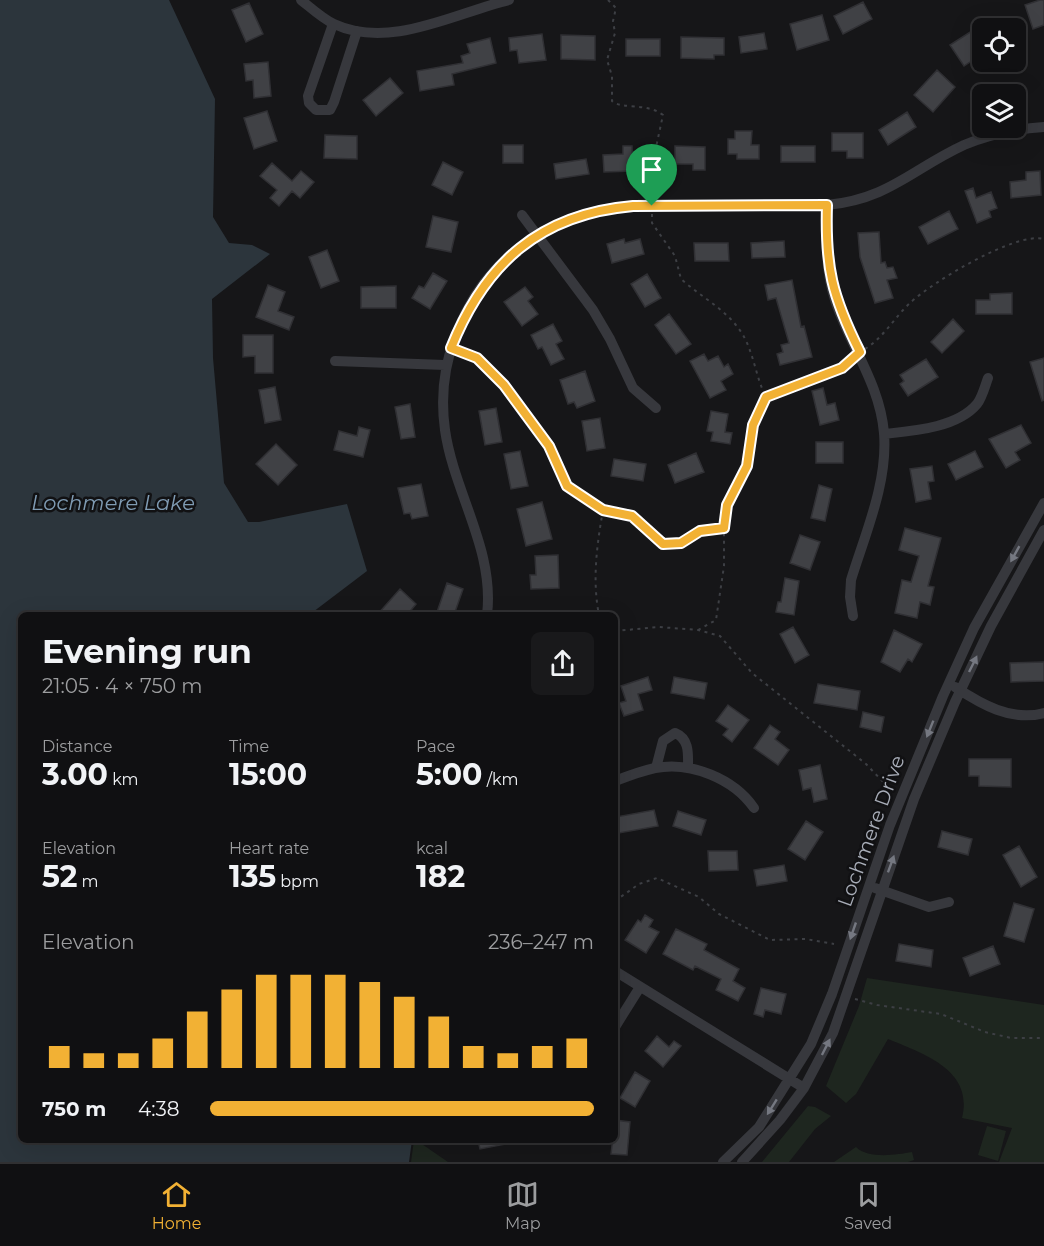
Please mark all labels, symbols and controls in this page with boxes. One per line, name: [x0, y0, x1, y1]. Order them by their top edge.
map controls: [972, 18, 1026, 138]
button: locate: [972, 18, 1026, 72]
button: layers: [972, 84, 1026, 138]
pin: [626, 144, 677, 206]
icon: arrive: [635, 153, 668, 186]
water label: Lochmere Lake: [31, 490, 195, 515]
one-way arrow: [1010, 546, 1020, 563]
text: Evening run: [42, 631, 252, 671]
button: share: [531, 632, 594, 695]
one-way arrow: [968, 656, 978, 673]
text: 21:05 · 4 × 750 m: [42, 674, 203, 698]
one-way arrow: [924, 720, 934, 738]
text: Distance: [42, 737, 112, 756]
text: Time: [229, 737, 269, 756]
text: Pace: [416, 737, 455, 756]
street label: Lochmere Drive: [832, 752, 910, 910]
text: 3.00: [42, 756, 108, 793]
text: 15:00: [229, 756, 307, 793]
text: 5:00: [416, 756, 482, 793]
text: km: [108, 770, 139, 789]
text: /km: [482, 770, 519, 789]
text: Elevation: [42, 839, 116, 858]
text: Heart rate: [229, 839, 309, 858]
text: kcal: [416, 839, 448, 858]
one-way arrow: [886, 855, 896, 873]
text: 52: [42, 858, 77, 895]
text: 135: [229, 858, 276, 895]
text: 182: [416, 858, 465, 895]
text: m: [77, 872, 99, 891]
text: bpm: [276, 872, 319, 891]
one-way arrow: [848, 922, 858, 940]
text: Elevation: [42, 930, 134, 954]
text: 236–247 m: [488, 930, 594, 954]
one-way arrow: [821, 1039, 830, 1056]
text: 750 m: [42, 1097, 106, 1121]
text: 4:38: [138, 1097, 180, 1121]
one-way arrow: [767, 1099, 778, 1115]
tab: Home: [152, 1178, 201, 1233]
tab: Map: [505, 1178, 541, 1233]
tab: Saved: [844, 1178, 892, 1233]

